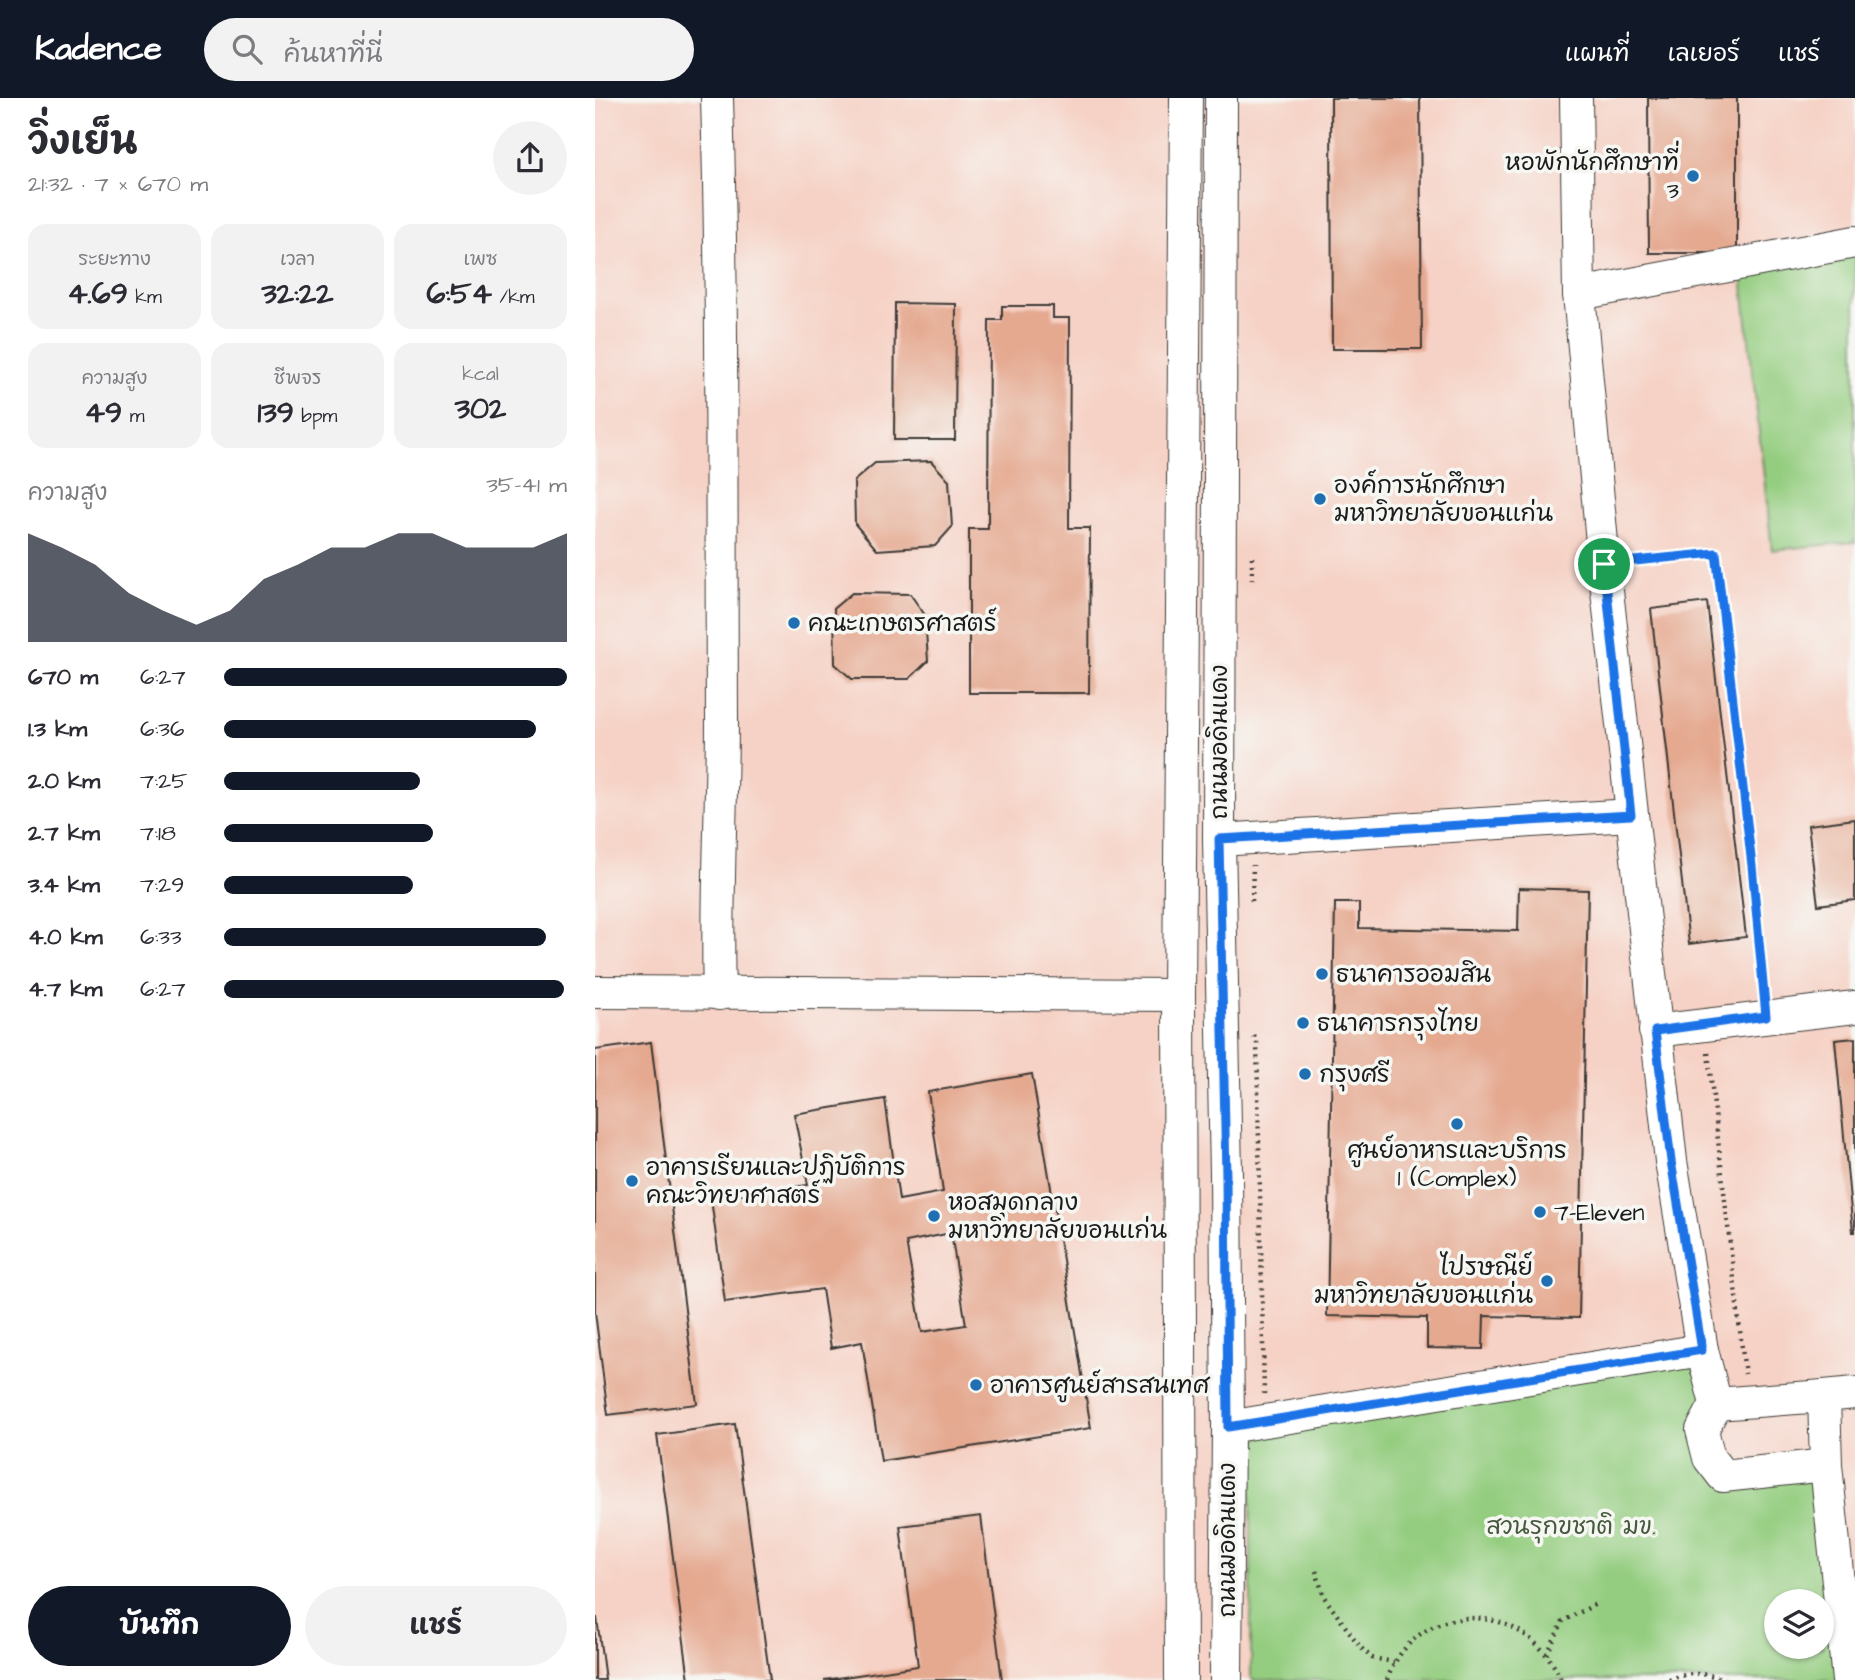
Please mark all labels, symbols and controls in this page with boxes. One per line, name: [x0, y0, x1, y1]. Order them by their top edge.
search box: [204, 18, 694, 81]
text: Kadence: [35, 26, 162, 72]
icon: search: [228, 30, 266, 68]
text: ค้นหาที่นี่: [284, 36, 383, 72]
text: แผนที่: [1565, 37, 1630, 71]
text: เลเยอร์: [1668, 37, 1740, 71]
text: แชร์: [1778, 37, 1820, 71]
text: วิ่งเย็น: [28, 116, 137, 168]
button: share: [493, 121, 567, 195]
place label: หอพักนักศึกษาที่ 3: [1505, 140, 1679, 208]
text: 21:32 · 7 × 670 m: [28, 168, 208, 200]
marker: หอพักนักศึกษาที่ 3: [1685, 168, 1701, 184]
text: ระยะทาง: [78, 246, 151, 273]
text: เวลา: [280, 246, 315, 273]
text: เพซ: [464, 246, 497, 273]
text: 4.69: [67, 273, 128, 315]
text: 32:22: [262, 273, 333, 315]
text: 6:54: [426, 273, 492, 315]
text: km: [128, 284, 162, 311]
text: /km: [492, 284, 535, 311]
text: kcal: [462, 361, 499, 388]
text: ความสูง: [82, 365, 147, 392]
text: ชีพจร: [274, 365, 321, 392]
text: 302: [455, 388, 506, 430]
text: 49: [85, 392, 122, 434]
text: 139: [258, 392, 294, 434]
text: m: [122, 403, 144, 430]
text: bpm: [294, 403, 337, 430]
text: 35–41 m: [486, 469, 567, 501]
place label: องค์การนักศึกษา มหาวิทยาลัยขอนแก่น: [1334, 469, 1553, 531]
text: ความสูง: [28, 477, 107, 509]
marker: องค์การนักศึกษา มหาวิทยาลัยขอนแก่น: [1312, 491, 1328, 507]
pin: [1574, 534, 1634, 594]
icon: arrive: [1585, 545, 1623, 583]
place label: คณะเกษตรศาสตร์: [808, 607, 997, 641]
marker: คณะเกษตรศาสตร์: [786, 615, 802, 631]
text: 670 m: [28, 661, 98, 693]
text: 6:27: [140, 661, 186, 693]
street label: ถนนมอดินแดง: [1203, 664, 1237, 820]
text: 1.3 km: [28, 713, 87, 745]
text: 6:36: [140, 713, 184, 745]
text: 2.0 km: [28, 765, 100, 797]
text: 7:25: [140, 765, 187, 797]
text: 2.7 km: [28, 817, 100, 849]
text: 7:18: [140, 817, 176, 849]
text: 3.4 km: [28, 869, 100, 901]
text: 7:29: [140, 869, 184, 901]
text: 4.0 km: [28, 921, 103, 953]
text: 6:33: [140, 921, 182, 953]
place label: ธนาคารออมสิน: [1336, 958, 1491, 992]
marker: ธนาคารออมสิน: [1314, 966, 1330, 982]
text: 4.7 km: [28, 973, 102, 1005]
text: 6:27: [140, 973, 186, 1005]
place label: ธนาคารกรุงไทย: [1317, 1007, 1479, 1041]
marker: ธนาคารกรุงไทย: [1295, 1015, 1311, 1031]
place label: กรุงศรี: [1319, 1058, 1390, 1092]
marker: กรุงศรี: [1297, 1066, 1313, 1082]
marker: ศูนย์อาหารและบริการ 1 (Complex): [1449, 1116, 1465, 1132]
place label: ศูนย์อาหารและบริการ 1 (Complex): [1347, 1134, 1567, 1196]
place label: อาคารเรียนและปฏิบัติการ คณะวิทยาศาสตร์: [646, 1151, 905, 1213]
marker: อาคารเรียนและปฏิบัติการ คณะวิทยาศาสตร์: [624, 1173, 640, 1189]
place label: หอสมุดกลาง มหาวิทยาลัยขอนแก่น: [948, 1186, 1167, 1248]
place label: 7-Eleven: [1554, 1196, 1645, 1230]
marker: 7-Eleven: [1532, 1204, 1548, 1220]
marker: หอสมุดกลาง มหาวิทยาลัยขอนแก่น: [926, 1208, 942, 1224]
place label: ไปรษณีย์ มหาวิทยาลัยขอนแก่น: [1314, 1251, 1533, 1313]
marker: ไปรษณีย์ มหาวิทยาลัยขอนแก่น: [1539, 1273, 1555, 1289]
place label: อาคารศูนย์สารสนเทศ: [990, 1369, 1211, 1403]
marker: อาคารศูนย์สารสนเทศ: [968, 1377, 984, 1393]
street label: ถนนมอดินแดง: [1211, 1462, 1245, 1618]
park label: สวนรุกขชาติ มข.: [1486, 1510, 1656, 1544]
button: บันทึก: [28, 1586, 291, 1666]
button: แชร์: [305, 1586, 567, 1666]
map controls: [1764, 1589, 1834, 1659]
button: layers: [1764, 1589, 1834, 1659]

